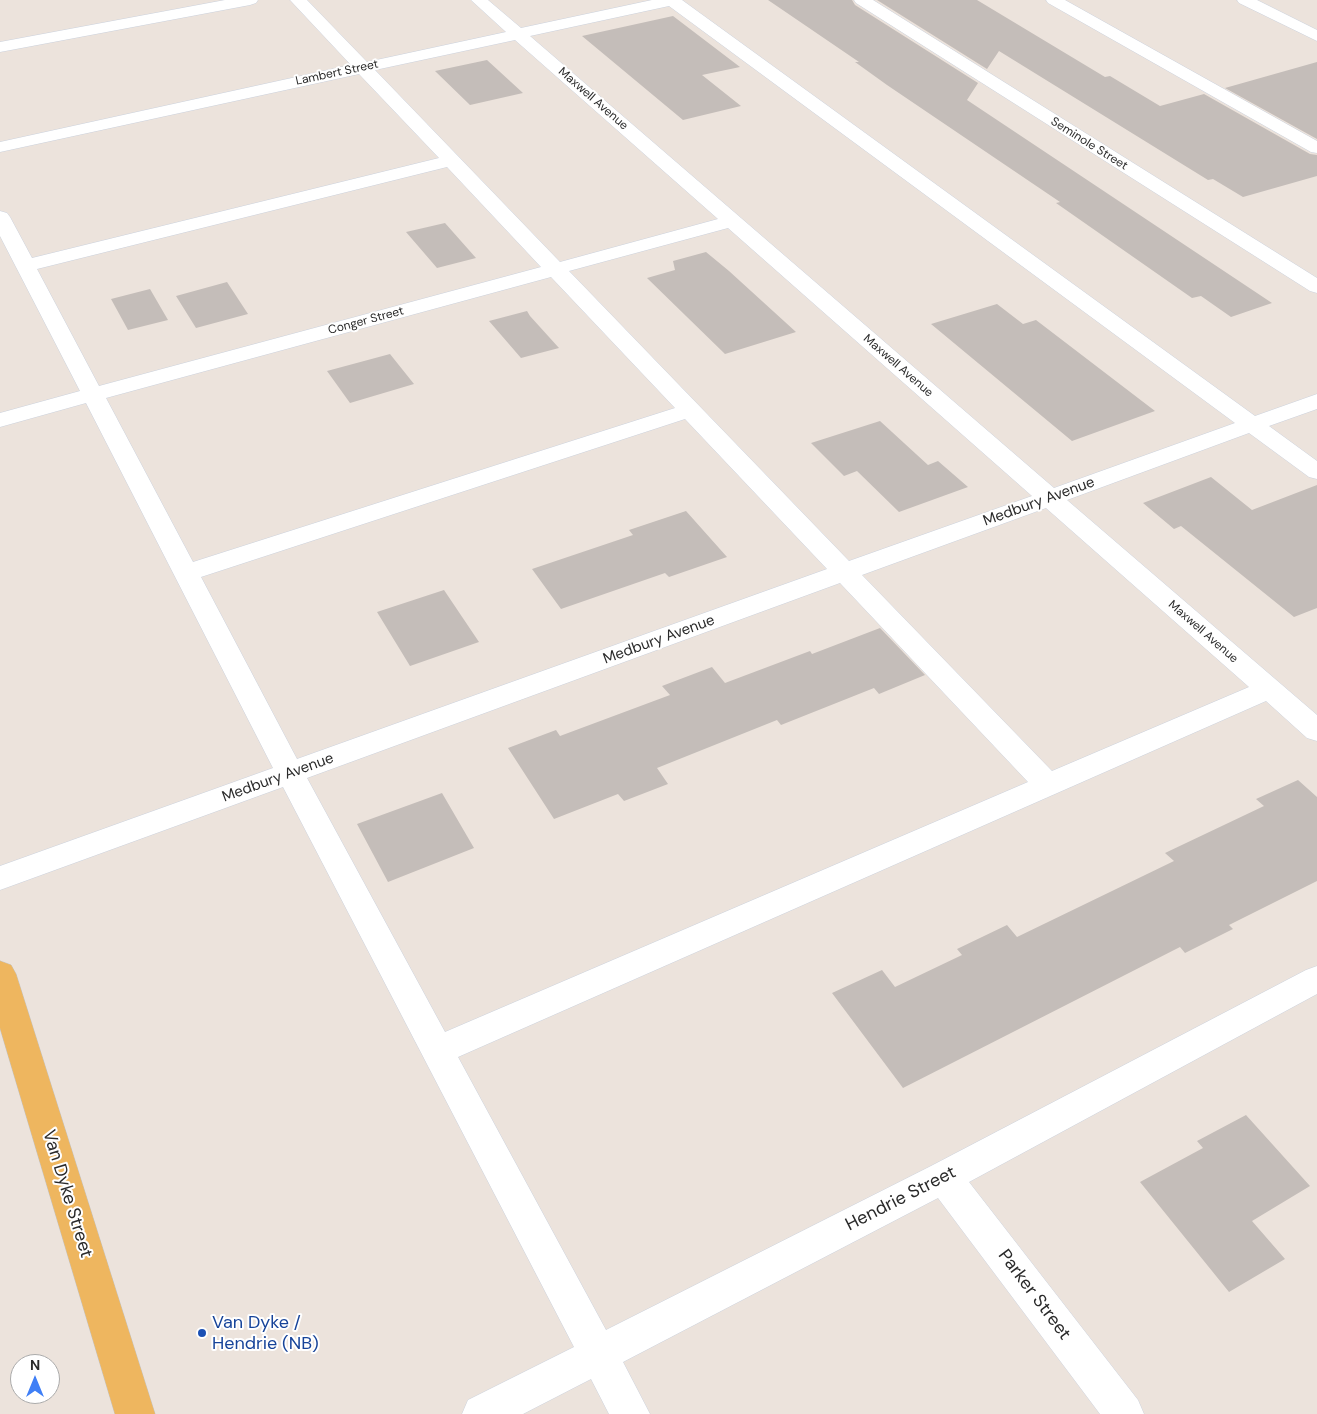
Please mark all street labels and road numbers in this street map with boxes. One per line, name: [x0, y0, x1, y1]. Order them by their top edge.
street label: Lambert Street: [294, 57, 380, 89]
street label: Maxwell Avenue: [555, 65, 631, 133]
street label: Seminole Street: [1048, 115, 1130, 173]
street label: Conger Street: [327, 304, 405, 338]
street label: Maxwell Avenue: [860, 332, 936, 400]
street label: Medbury Avenue: [981, 473, 1097, 531]
street label: Maxwell Avenue: [1165, 598, 1241, 666]
street label: Medbury Avenue: [601, 611, 717, 669]
street label: Medbury Avenue: [220, 749, 336, 807]
street label: Van Dyke Street: [37, 1127, 97, 1261]
street label: Hendrie Street: [842, 1162, 960, 1236]
street label: Parker Street: [993, 1246, 1075, 1344]

